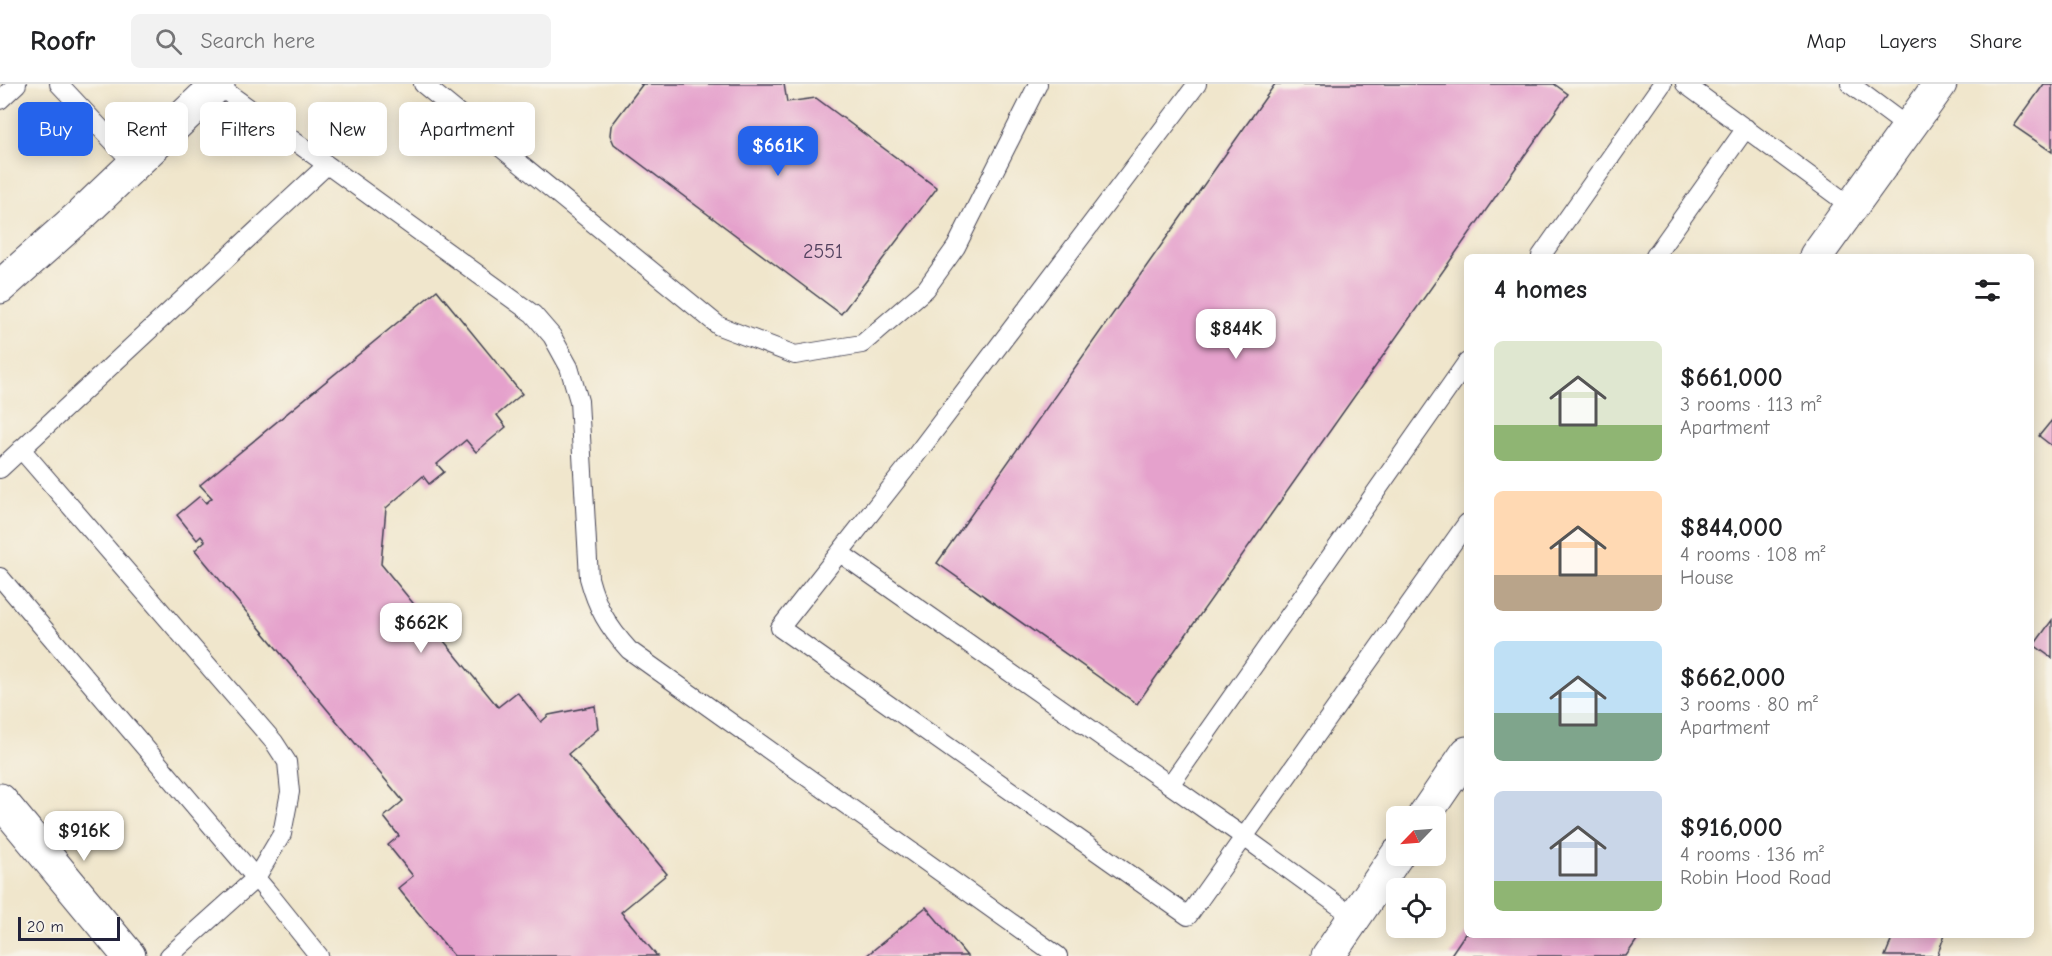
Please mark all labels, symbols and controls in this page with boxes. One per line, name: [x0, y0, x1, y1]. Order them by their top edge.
search box: [131, 14, 551, 68]
text: Roofr: [30, 25, 95, 57]
icon: search: [152, 25, 185, 58]
text: Search here: [200, 28, 315, 54]
text: Map: [1807, 29, 1846, 53]
text: Layers: [1879, 29, 1937, 53]
text: Share: [1970, 29, 2022, 53]
chip: Buy: [18, 102, 93, 156]
chip: Rent: [105, 102, 188, 156]
chip: Filters: [200, 102, 296, 156]
chip: New: [308, 102, 387, 156]
chip: Apartment: [399, 102, 535, 156]
pin: $661K: [736, 126, 820, 177]
text: $661K: [752, 134, 804, 157]
house number: 2551: [803, 240, 843, 263]
icon: filters: [1971, 274, 2004, 307]
text: 4 homes: [1494, 275, 1587, 305]
pin: $844K: [1194, 309, 1278, 360]
text: $844K: [1210, 317, 1262, 340]
text: $661,000: [1680, 363, 1783, 393]
icon: home: [1542, 365, 1614, 437]
text: 3 rooms · 113 m²: [1680, 393, 1821, 416]
text: Apartment: [1680, 416, 1770, 439]
text: $844,000: [1680, 513, 1783, 543]
icon: home: [1542, 515, 1614, 587]
text: 4 rooms · 108 m²: [1680, 543, 1825, 566]
text: House: [1680, 566, 1734, 589]
pin: $662K: [379, 603, 463, 654]
text: $662K: [394, 611, 448, 634]
text: $662,000: [1680, 663, 1785, 693]
icon: home: [1542, 665, 1614, 737]
text: 3 rooms · 80 m²: [1680, 693, 1818, 716]
text: Apartment: [1680, 716, 1770, 739]
north arrow: [1386, 806, 1446, 866]
map controls: [1386, 806, 1446, 938]
pin: $916K: [42, 811, 126, 862]
text: $916,000: [1680, 813, 1783, 843]
icon: home: [1542, 815, 1614, 887]
text: $916K: [58, 819, 110, 842]
text: 4 rooms · 136 m²: [1680, 843, 1824, 866]
text: Robin Hood Road: [1680, 866, 1831, 889]
button: locate: [1386, 878, 1446, 938]
scale bar: [18, 914, 120, 942]
text: 20 m: [27, 918, 64, 936]

